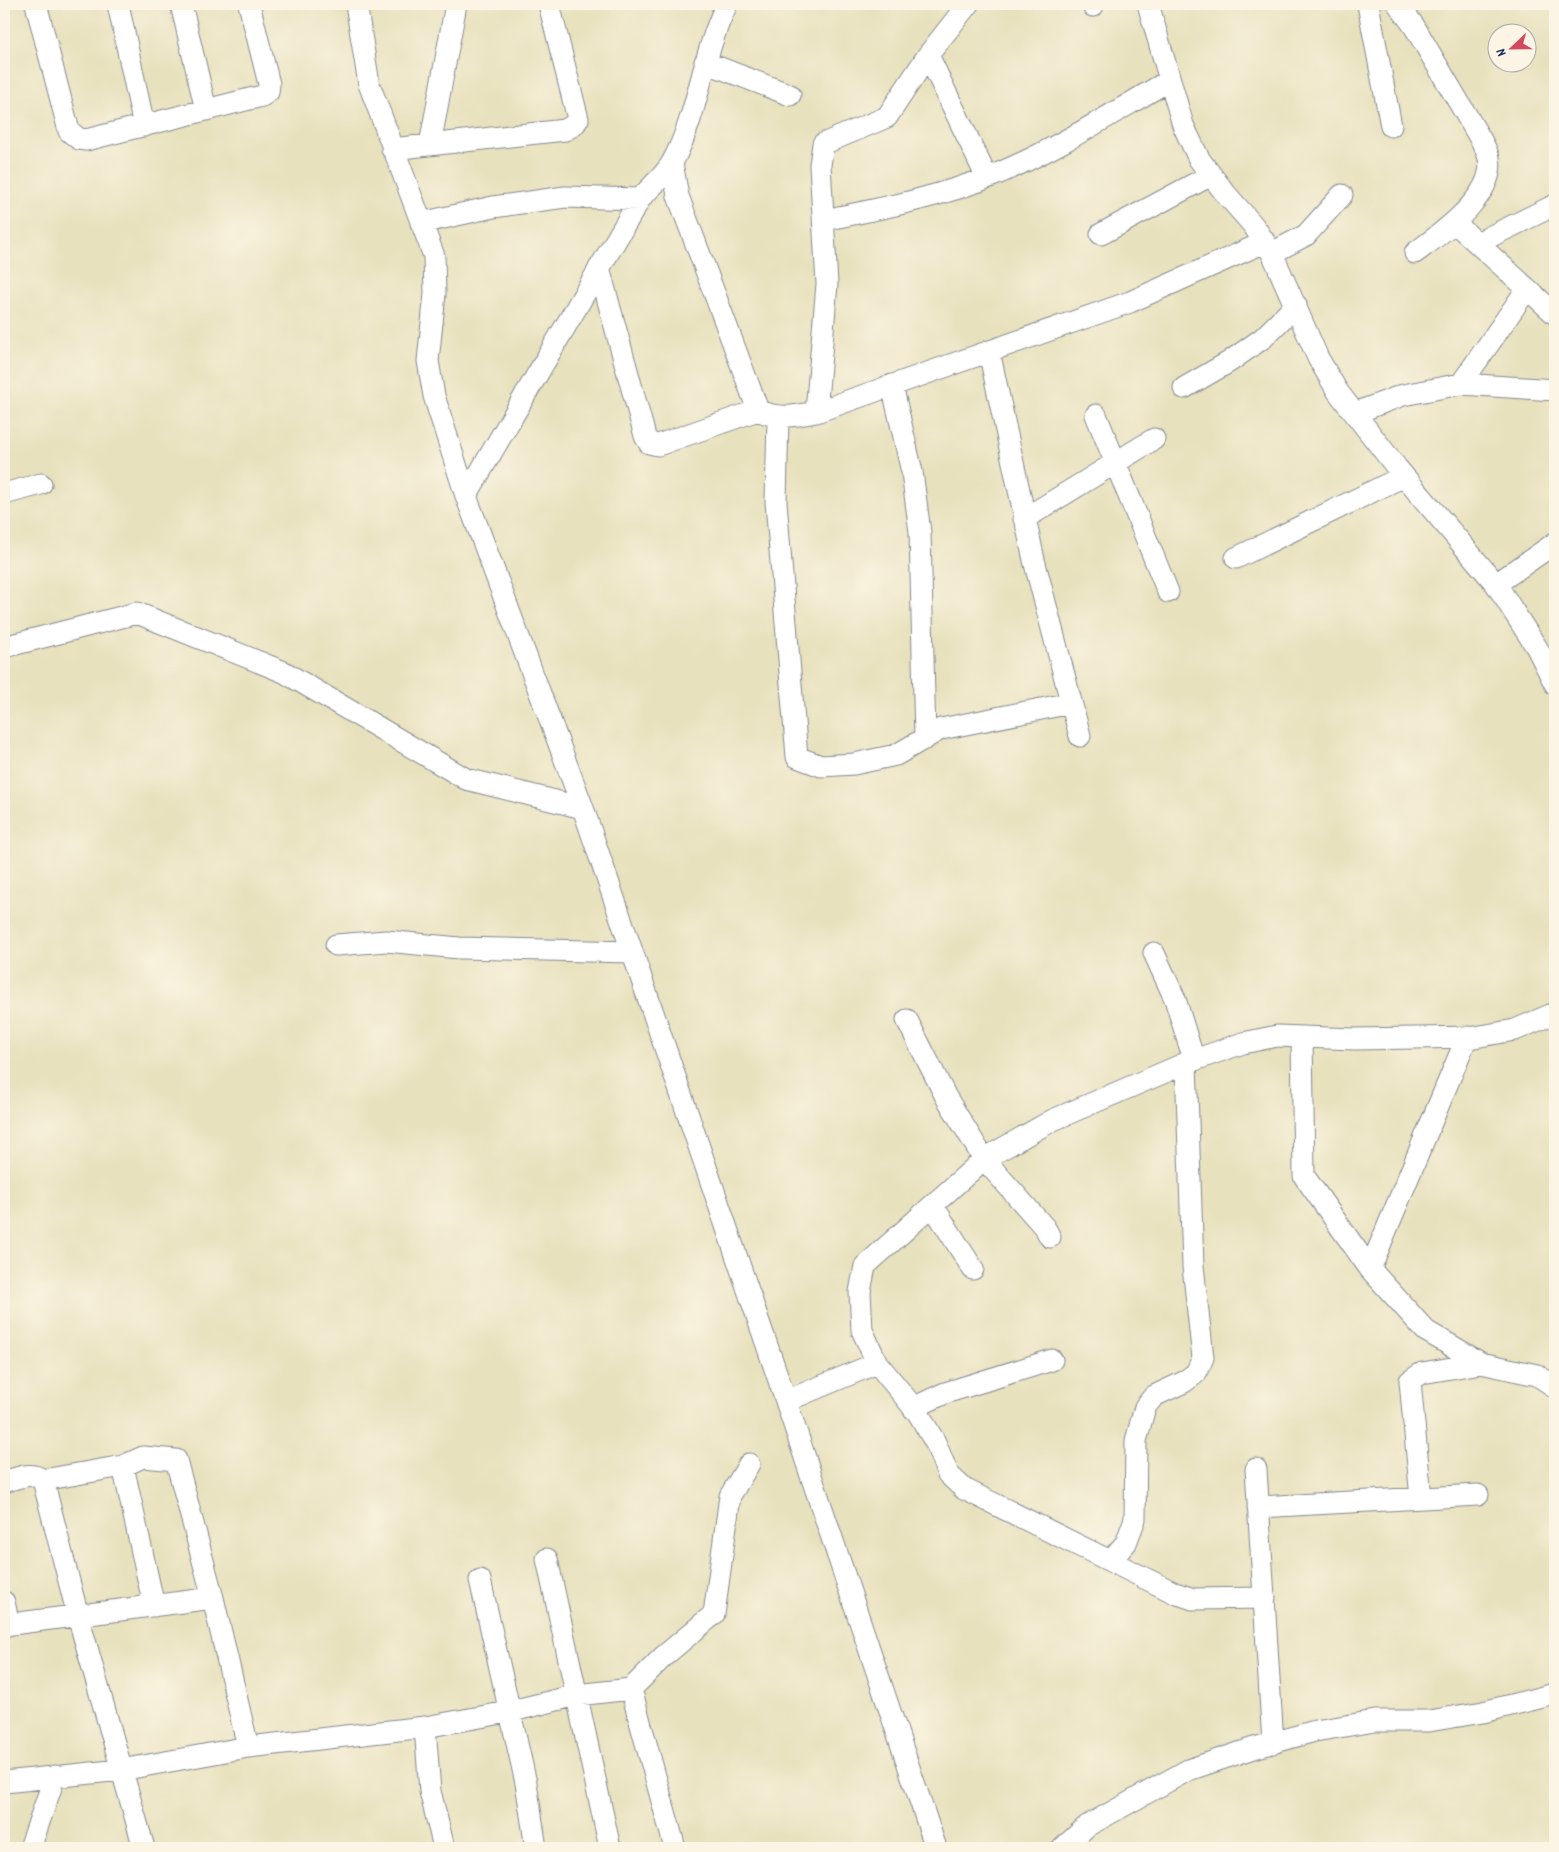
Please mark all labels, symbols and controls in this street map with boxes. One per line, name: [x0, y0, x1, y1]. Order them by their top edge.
north arrow: [1486, 22, 1536, 72]
text: N: [1491, 45, 1512, 59]

